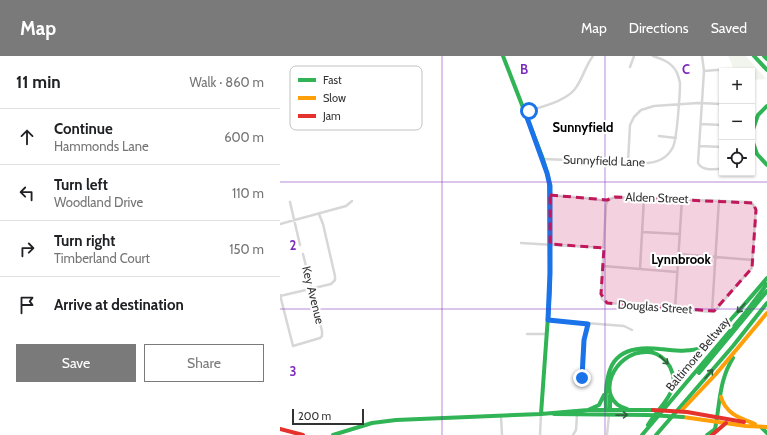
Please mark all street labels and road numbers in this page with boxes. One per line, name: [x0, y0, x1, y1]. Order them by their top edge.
street label: Sunnyfield Lane: [563, 152, 645, 169]
street label: Alden Street: [625, 189, 689, 206]
street label: Key Avenue: [299, 264, 328, 325]
street label: Douglas Street: [617, 296, 693, 317]
street label: Baltimore Beltway: [662, 314, 733, 394]

